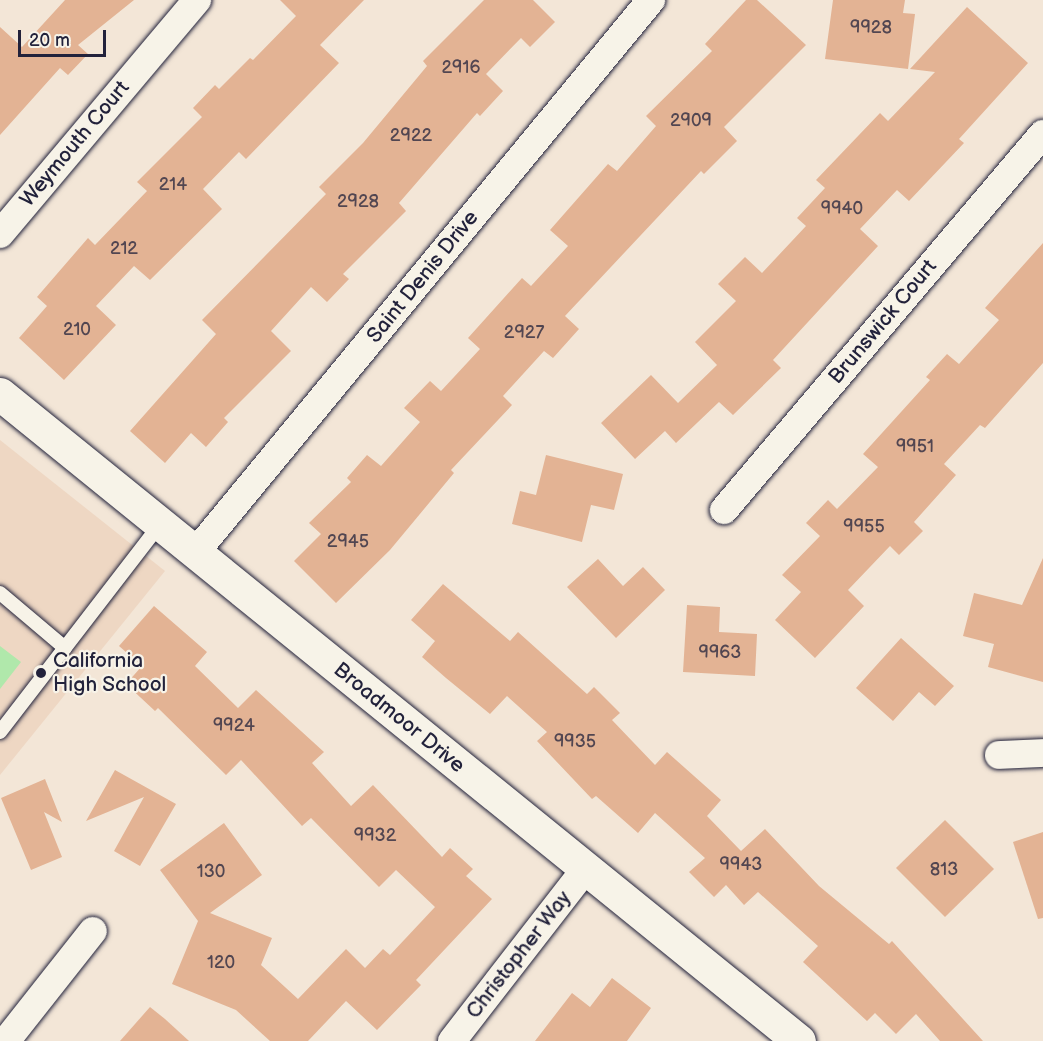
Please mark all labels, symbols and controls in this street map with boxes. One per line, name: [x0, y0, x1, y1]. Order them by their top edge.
house number: 9928: [850, 17, 892, 39]
scale bar: [21, 18, 110, 56]
text: 20 m: [29, 30, 70, 51]
house number: 2916: [442, 57, 480, 79]
street label: Weymouth Court: [15, 76, 135, 212]
house number: 2909: [670, 110, 712, 132]
house number: 2922: [390, 125, 432, 147]
house number: 214: [159, 174, 187, 196]
house number: 2928: [337, 191, 379, 213]
house number: 9940: [821, 198, 863, 220]
street label: Saint Denis Drive: [362, 206, 484, 348]
house number: 212: [110, 238, 138, 260]
street label: Brunswick Court: [824, 255, 942, 389]
house number: 210: [63, 319, 91, 341]
house number: 2927: [504, 322, 544, 344]
house number: 9951: [896, 436, 934, 458]
house number: 9955: [843, 516, 885, 538]
house number: 2945: [327, 531, 369, 553]
house number: 9963: [699, 642, 741, 664]
place label: California High School: [53, 648, 167, 698]
street label: Broadmoor Drive: [328, 657, 470, 779]
marker: California High School: [34, 666, 48, 680]
house number: 9924: [213, 715, 255, 737]
house number: 9935: [554, 731, 596, 753]
house number: 9932: [354, 825, 396, 847]
house number: 9943: [720, 854, 762, 876]
house number: 813: [930, 859, 958, 881]
house number: 130: [197, 861, 225, 883]
street label: Christopher Way: [461, 886, 577, 1024]
house number: 120: [207, 952, 235, 974]

